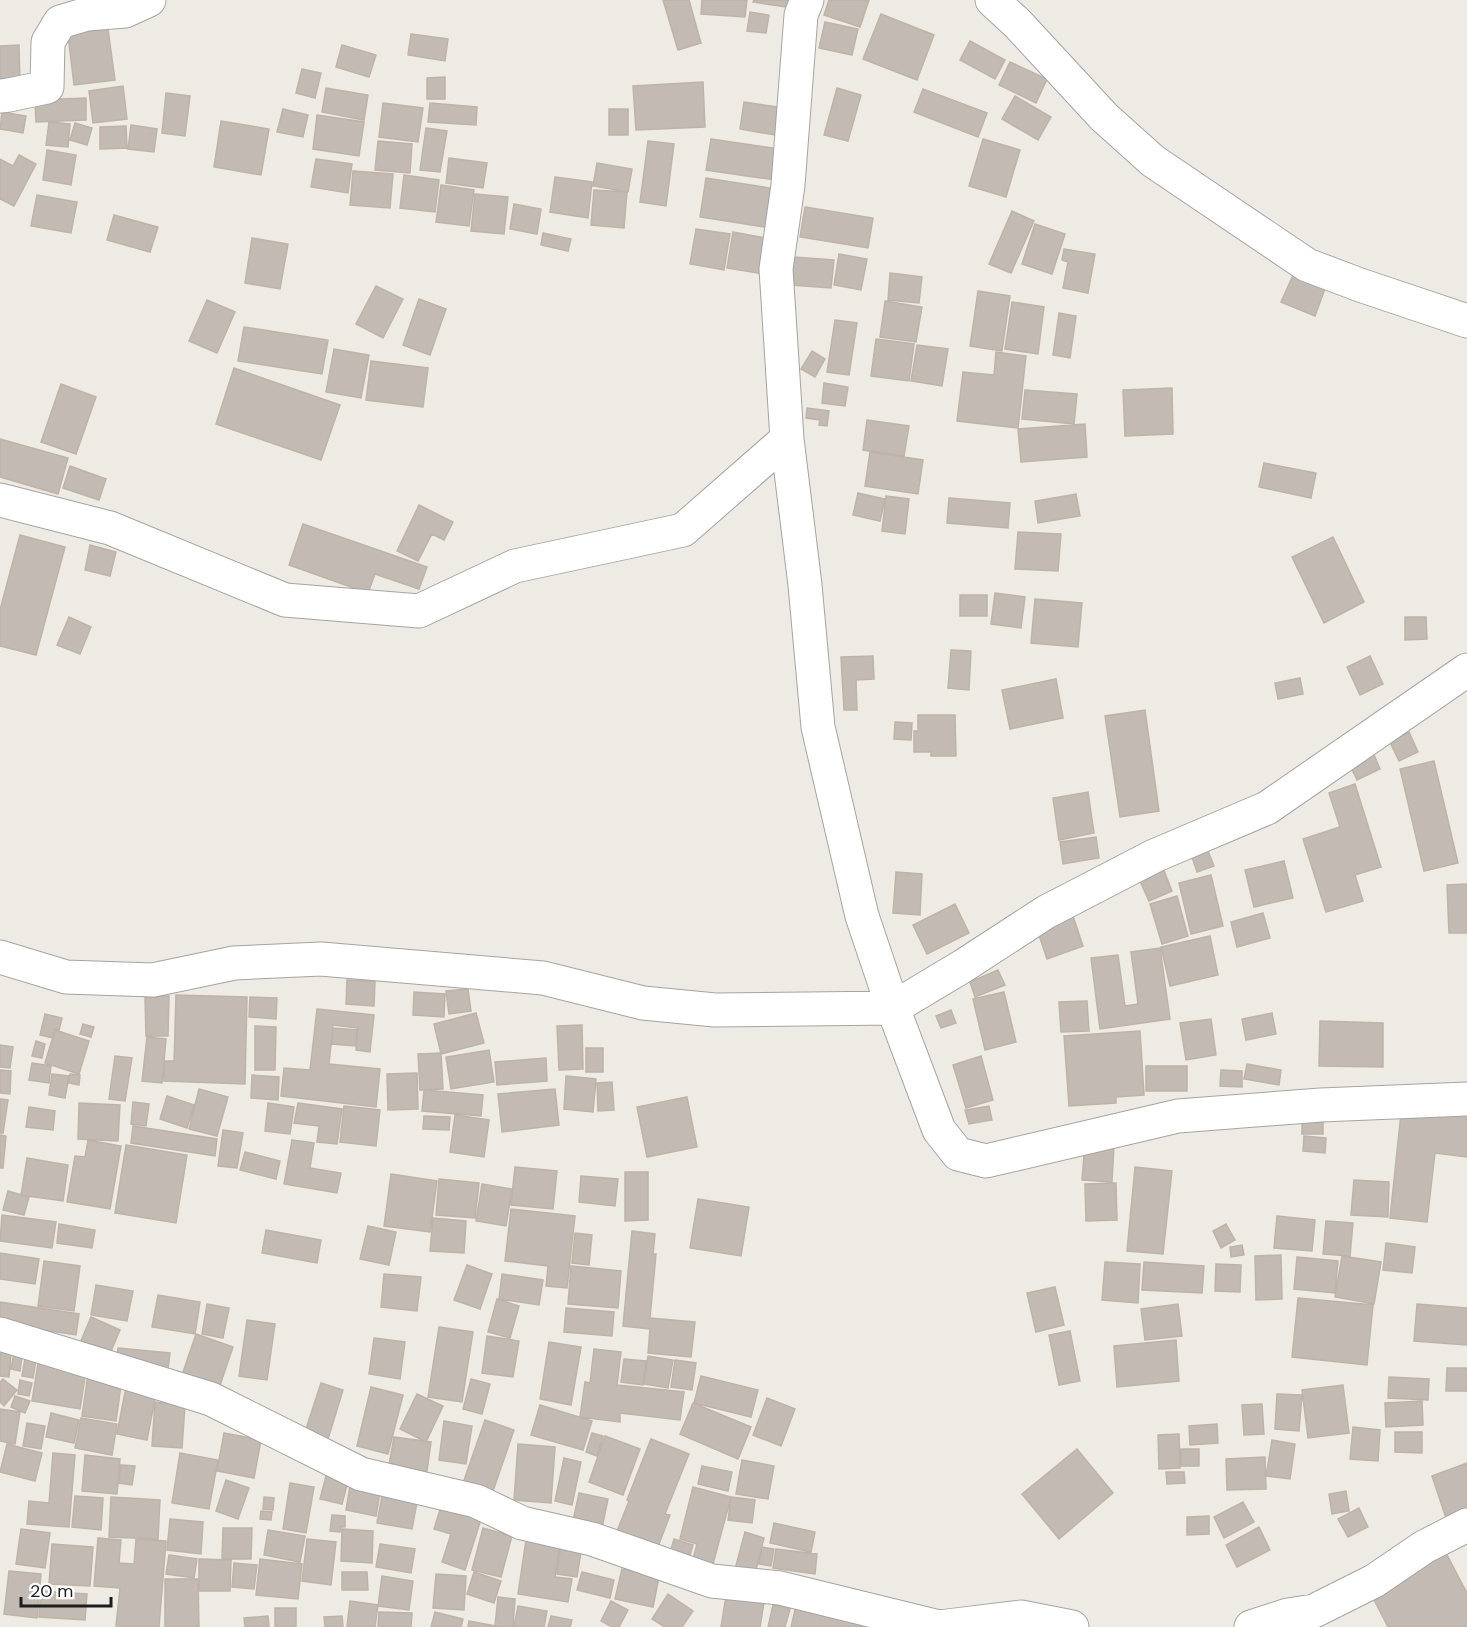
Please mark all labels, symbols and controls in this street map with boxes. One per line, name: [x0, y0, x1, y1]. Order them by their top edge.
scale bar: [21, 1570, 111, 1608]
text: 20 m: [30, 1579, 73, 1603]

